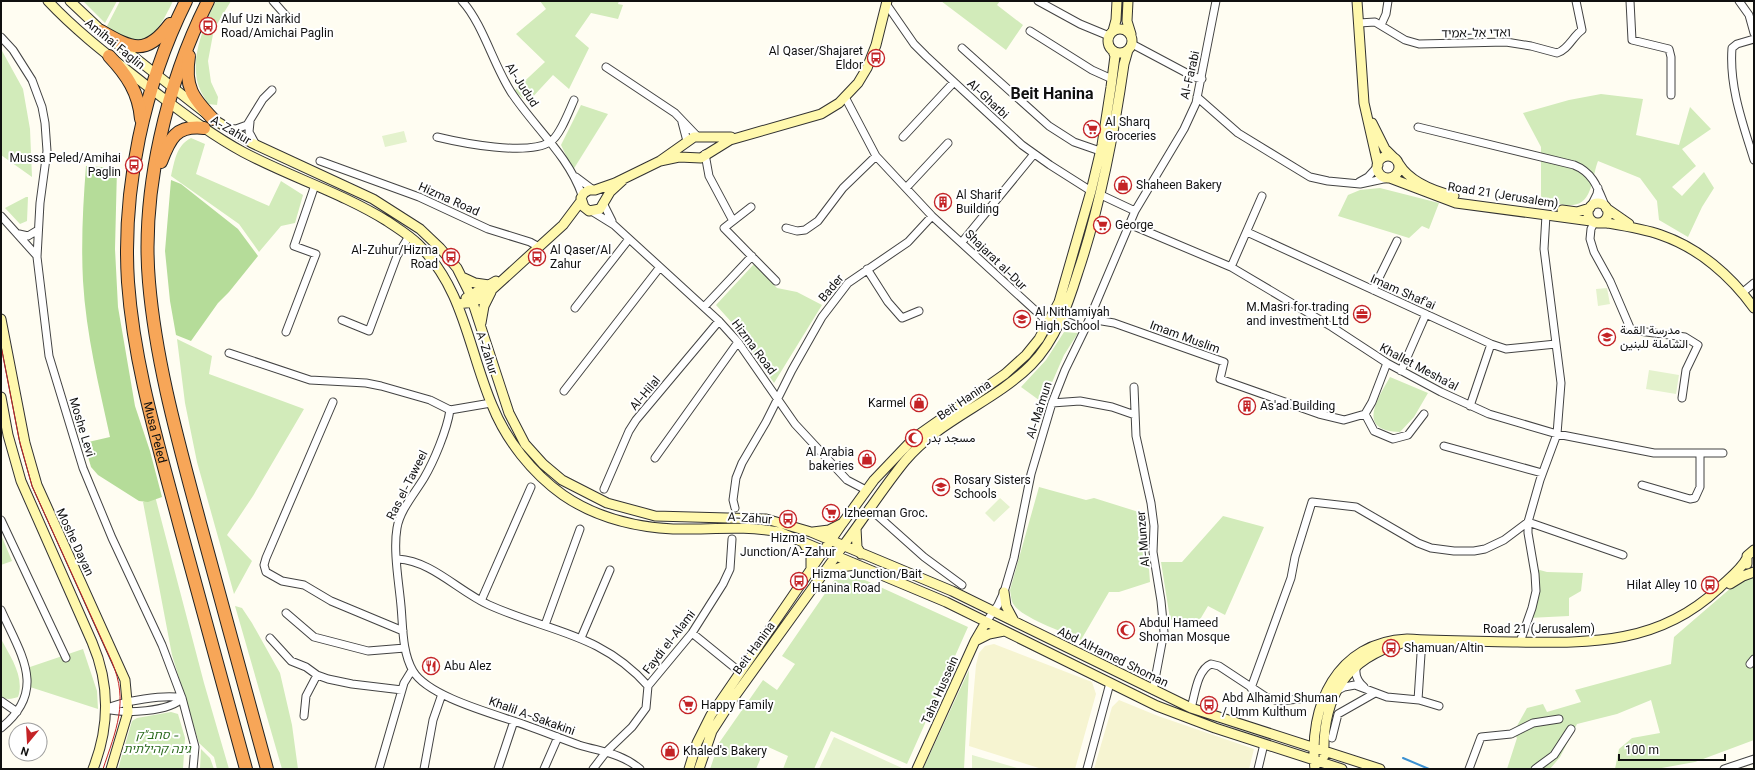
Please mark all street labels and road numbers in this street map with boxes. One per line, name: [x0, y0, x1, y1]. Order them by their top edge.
street label: Amihai Faglin: [80, 15, 148, 75]
street label: ואדי אל-אמיד: [1441, 24, 1511, 44]
street label: Al-Farabi: [1177, 49, 1205, 101]
street label: Al-Judud: [500, 60, 542, 111]
street label: Al-Gharbi: [962, 76, 1012, 124]
street label: A-Zahur: [207, 112, 254, 150]
street label: Hizma Road: [415, 178, 482, 221]
street label: Road 21 (Jerusalem): [1446, 178, 1560, 214]
street label: Shajarat al-Dur: [960, 226, 1031, 295]
street label: Imam Shaf'ai: [1367, 270, 1438, 315]
street label: Bader: [815, 271, 849, 306]
street label: Hizma Road: [726, 316, 780, 379]
street label: Imam Muslim: [1147, 317, 1222, 359]
street label: A-Zahur: [471, 329, 501, 377]
street label: Khallet Mesha'al: [1376, 340, 1461, 396]
street label: Al-Hilal: [626, 372, 666, 415]
street label: Beit Hanina: [934, 376, 995, 426]
street label: Al-Ma'mun: [1022, 380, 1058, 441]
street label: Moshe Levi: [63, 395, 99, 459]
street label: Musa Peled: [138, 400, 171, 465]
street label: Ras el-Taweel: [383, 448, 433, 523]
street label: Moshe Dayan: [51, 506, 98, 579]
street label: A-Zahur: [727, 508, 773, 530]
street label: Al-Munzer: [1133, 510, 1155, 568]
street label: Faydi el-Alami: [639, 607, 701, 678]
street label: Beit Hanina: [729, 618, 780, 679]
street label: Road 21 (Jerusalem): [1483, 621, 1595, 639]
street label: Abd AlHamed Shoman: [1054, 623, 1171, 693]
street label: Taha Hussein: [918, 653, 964, 727]
street label: Khalil A-Sakakini: [486, 693, 578, 741]

